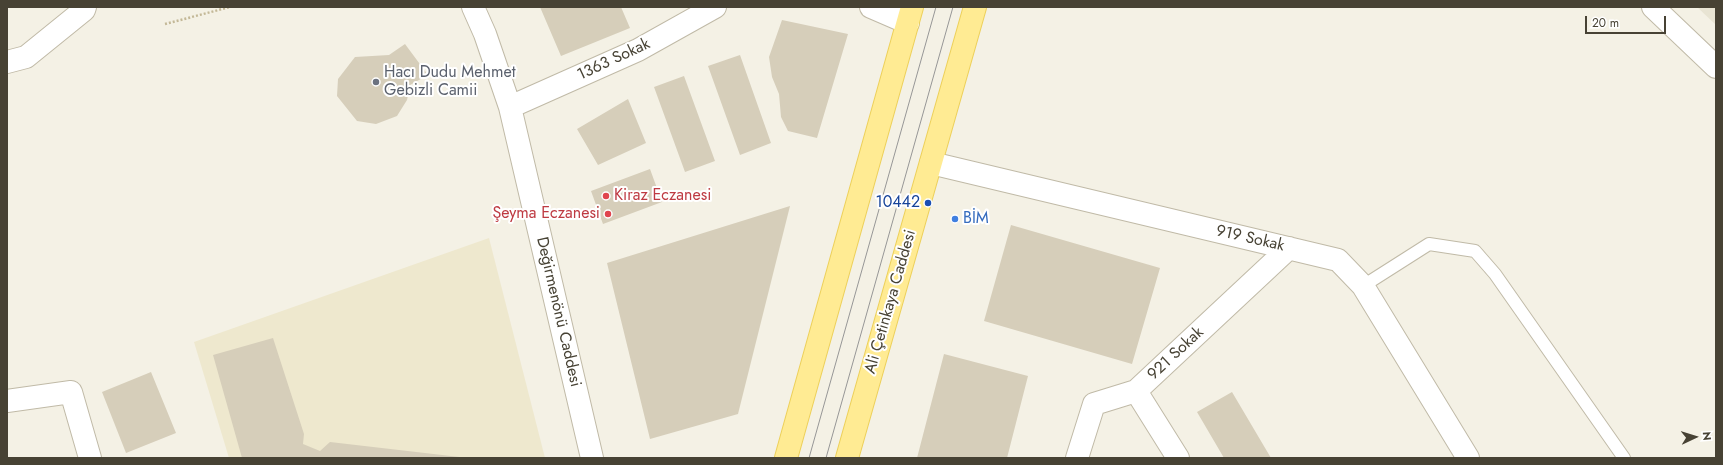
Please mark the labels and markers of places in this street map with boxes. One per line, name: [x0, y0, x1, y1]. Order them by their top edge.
place label: Hacı Dudu Mehmet Gebizli Camii: [384, 63, 516, 101]
marker: Hacı Dudu Mehmet Gebizli Camii: [371, 77, 381, 87]
place label: Kiraz Eczanesi: [614, 186, 711, 206]
marker: Kiraz Eczanesi: [601, 191, 611, 201]
place label: 10442: [875, 193, 920, 213]
marker: 10442: [923, 198, 933, 208]
place label: Şeyma Eczanesi: [492, 204, 600, 224]
marker: Şeyma Eczanesi: [603, 209, 613, 219]
place label: BİM: [963, 209, 989, 229]
marker: BİM: [950, 214, 960, 224]

